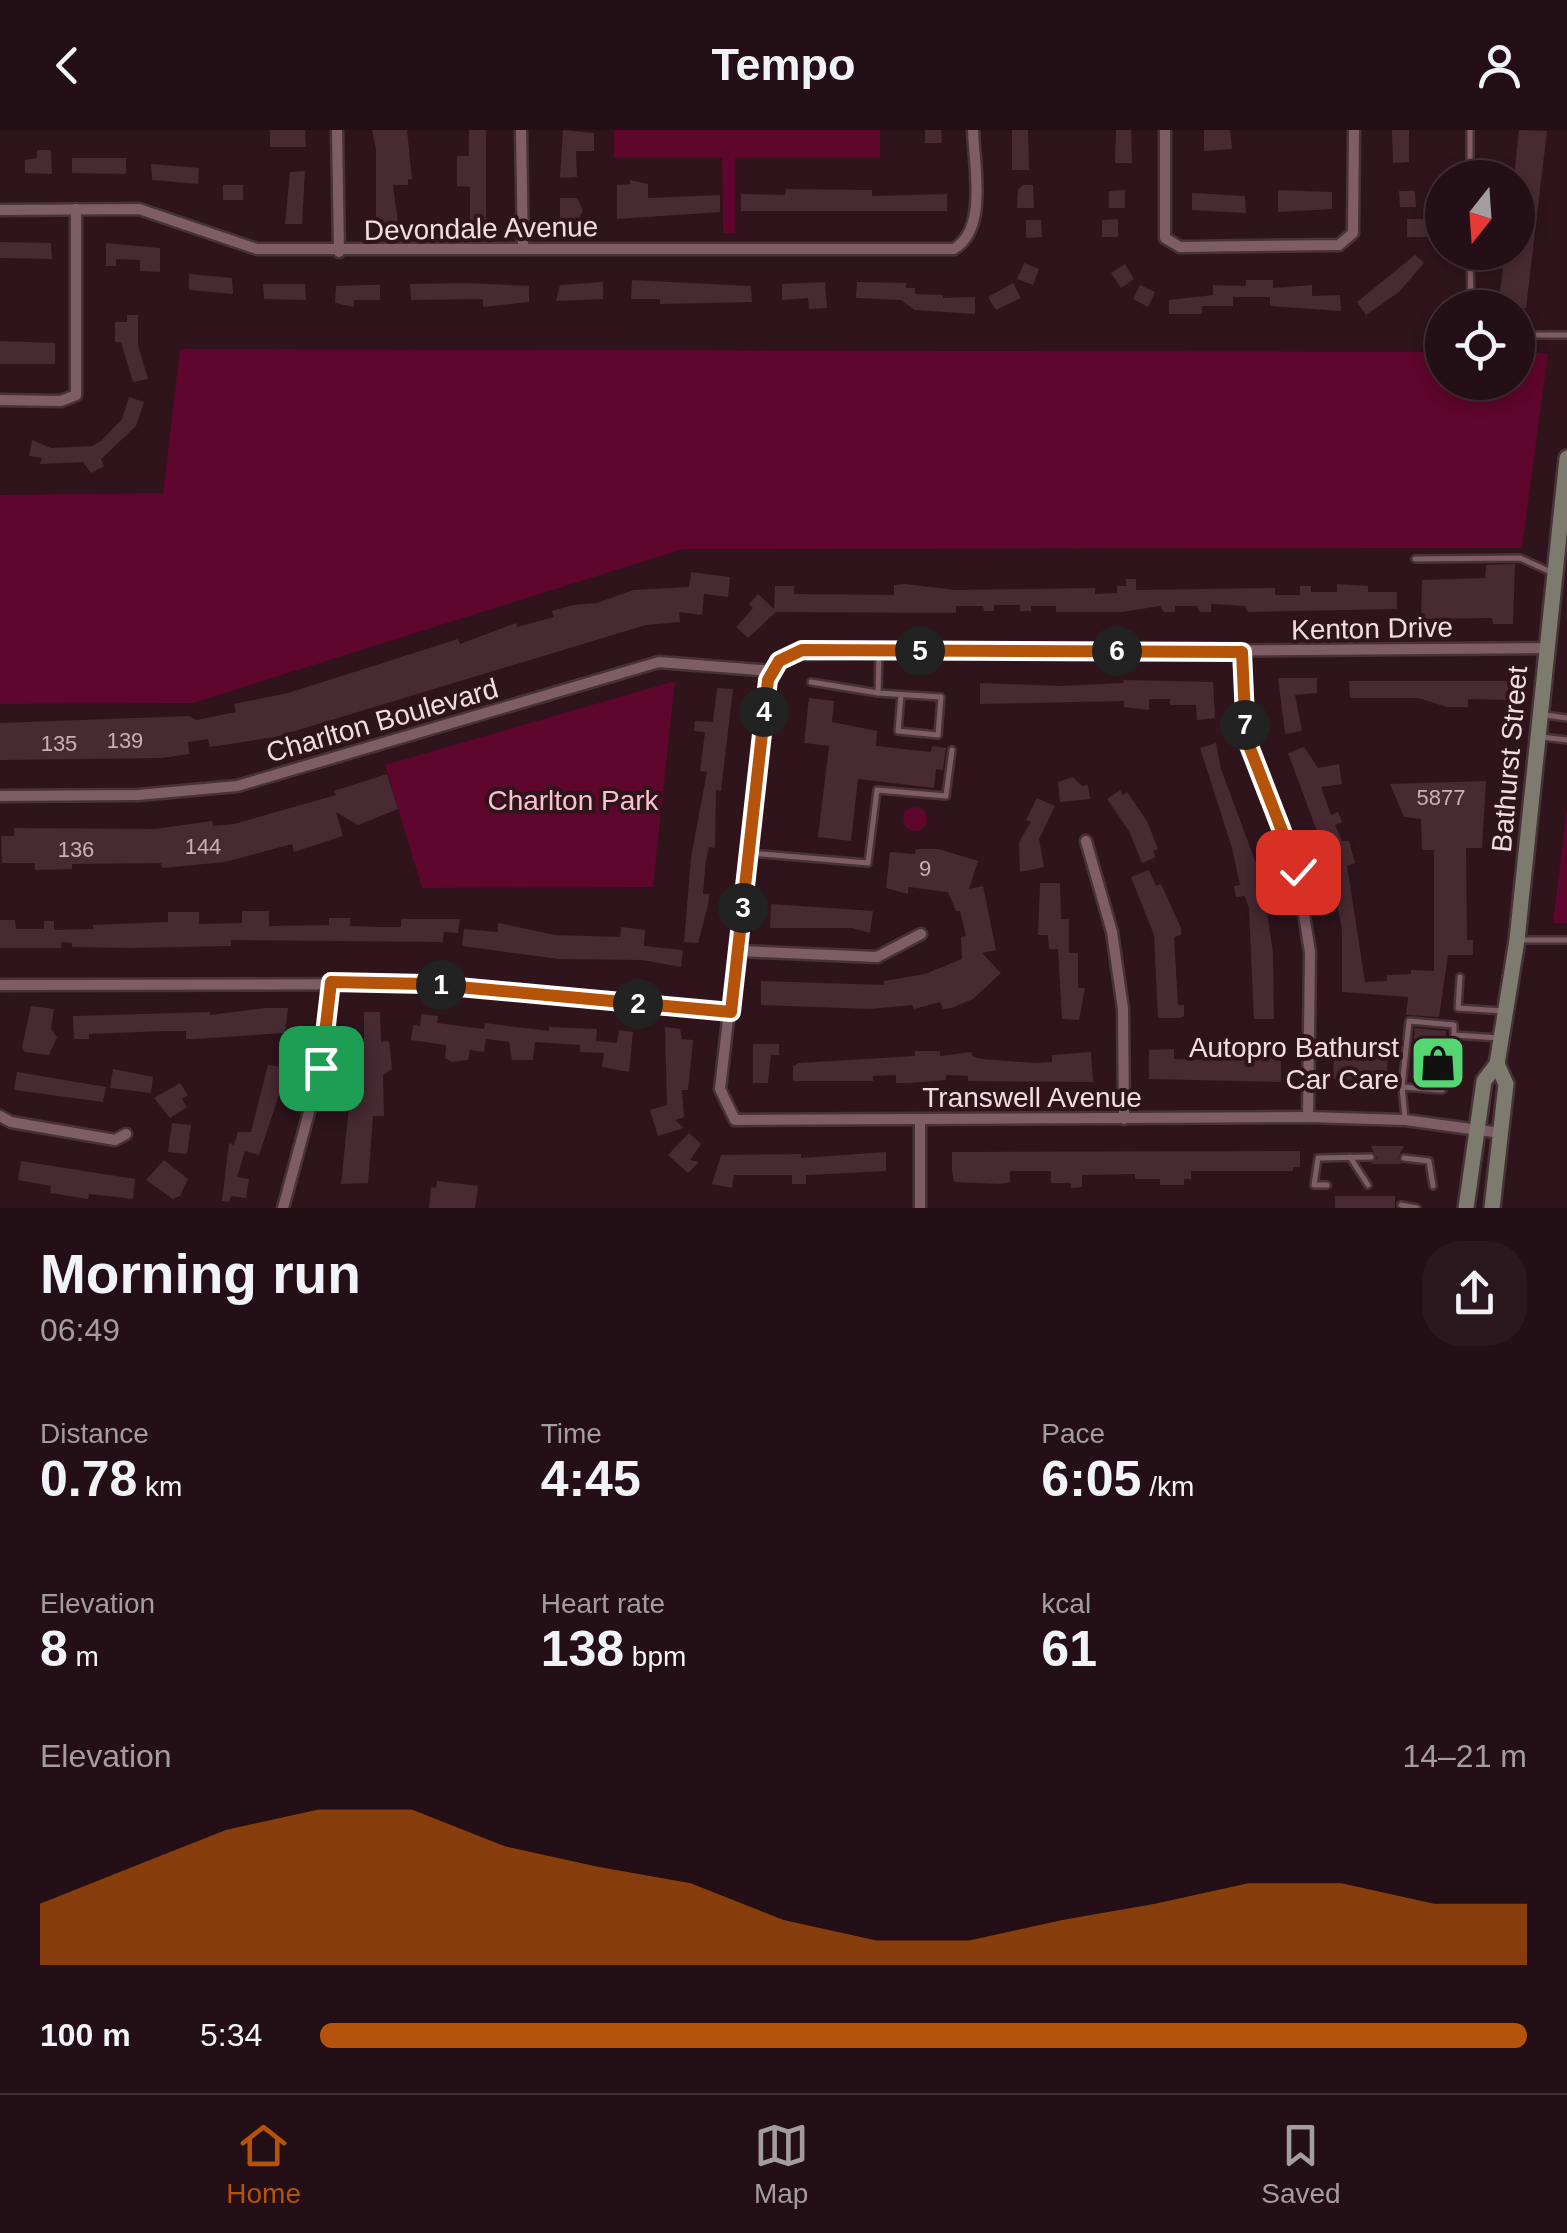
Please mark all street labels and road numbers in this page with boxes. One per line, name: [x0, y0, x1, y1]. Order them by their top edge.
street label: Devondale Avenue: [363, 211, 599, 246]
street label: Kenton Drive: [1291, 612, 1453, 645]
street label: Bathurst Street: [1486, 664, 1533, 853]
street label: Charlton Boulevard: [263, 673, 502, 768]
street label: Transwell Avenue: [922, 1082, 1142, 1113]

